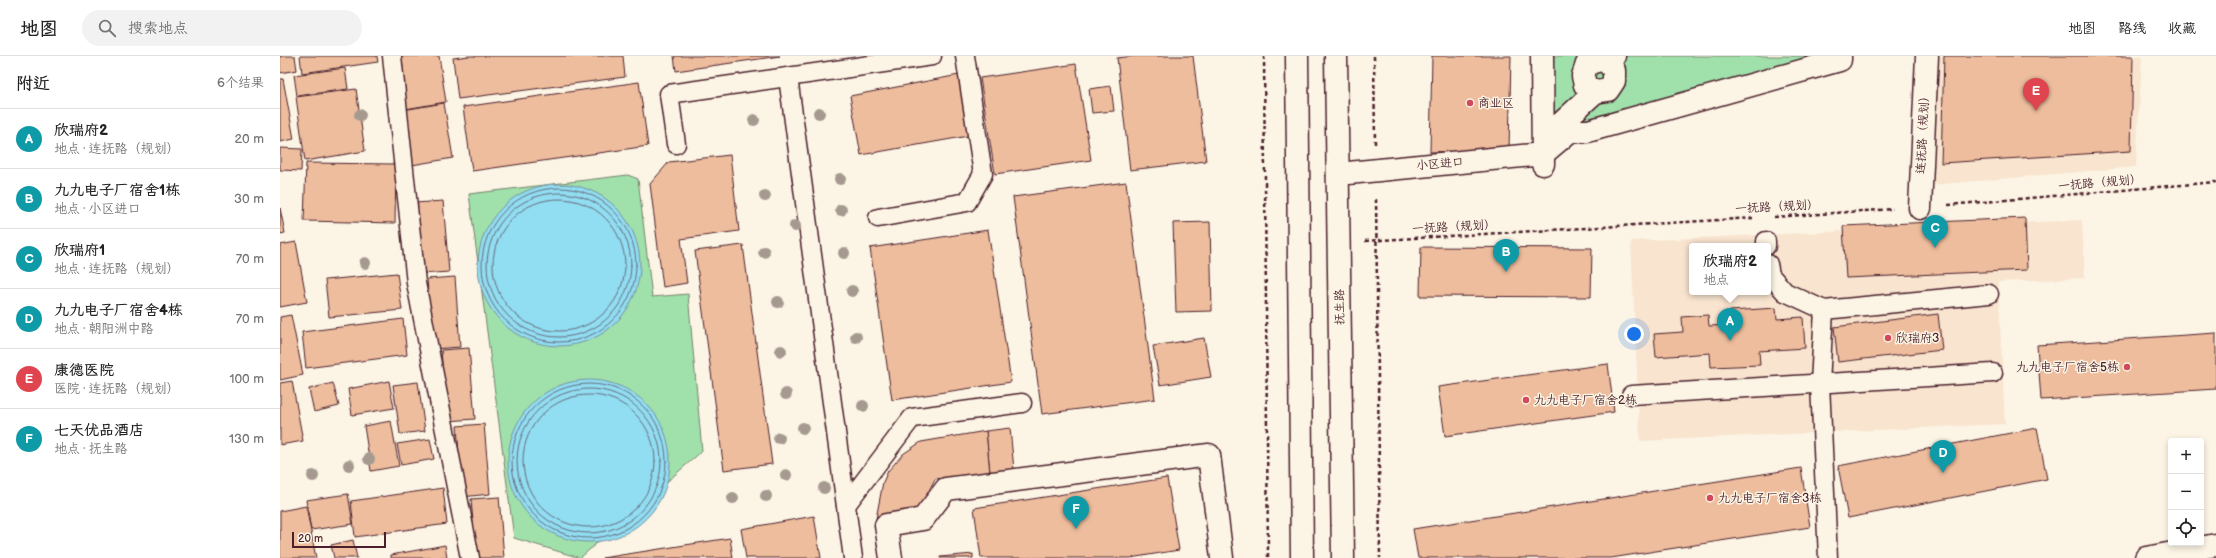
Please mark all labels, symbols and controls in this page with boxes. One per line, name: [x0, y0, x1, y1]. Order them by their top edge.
search box: [82, 10, 362, 46]
icon: search: [96, 17, 118, 39]
text: 地图: [20, 18, 58, 41]
text: 搜索地点: [128, 19, 188, 38]
text: 地图: [2068, 20, 2096, 37]
text: 路线: [2118, 20, 2146, 37]
text: 收藏: [2168, 20, 2196, 37]
text: 附近: [16, 74, 50, 94]
text: 6个结果: [217, 75, 264, 91]
pin: E: [2023, 78, 2049, 111]
street label: 连抚路（规划）: [1913, 90, 1933, 174]
place label: 商业区: [1478, 96, 1514, 111]
marker: 商业区: [1465, 98, 1475, 108]
text: 欣瑞府2: [54, 121, 108, 140]
text: A: [25, 131, 33, 147]
text: 20 m: [234, 131, 264, 147]
text: 地点 · 连抚路（规划）: [54, 141, 179, 157]
street label: 小区进口: [1415, 154, 1465, 174]
street label: 一抚路（规划）: [2057, 172, 2143, 194]
text: 九九电子厂宿舍1栋: [54, 181, 180, 200]
text: B: [24, 191, 34, 207]
text: 30 m: [234, 191, 264, 207]
street label: 一抚路（规划）: [1735, 197, 1819, 217]
text: 地点 · 小区进口: [54, 201, 140, 217]
pin: C: [1922, 215, 1948, 248]
street label: 一抚路（规划）: [1412, 217, 1496, 237]
pin: B: [1493, 239, 1519, 272]
text: 欣瑞府1: [54, 241, 105, 260]
popup: [1689, 243, 1771, 295]
text: C: [24, 251, 34, 267]
text: 70 m: [236, 251, 264, 267]
text: 欣瑞府2: [1703, 252, 1757, 271]
text: 地点 · 连抚路（规划）: [54, 261, 179, 277]
text: 地点: [1703, 272, 1729, 288]
street label: 抚生路: [1332, 289, 1348, 325]
text: 九九电子厂宿舍4栋: [54, 301, 183, 320]
pin: A: [1717, 308, 1743, 341]
text: D: [24, 311, 34, 327]
text: 70 m: [236, 311, 264, 327]
text: 地点 · 朝阳洲中路: [54, 321, 153, 337]
your location: [1624, 324, 1644, 344]
place label: 欣瑞府3: [1896, 331, 1939, 346]
marker: 欣瑞府3: [1883, 333, 1893, 343]
place label: 九九电子厂宿舍5栋: [2016, 360, 2119, 375]
text: 康德医院: [54, 361, 114, 380]
marker: 九九电子厂宿舍5栋: [2122, 362, 2132, 372]
text: E: [25, 371, 33, 387]
text: 100 m: [229, 371, 264, 387]
text: 医院 · 连抚路（规划）: [54, 381, 179, 397]
place label: 九九电子厂宿舍2栋: [1534, 393, 1637, 408]
marker: 九九电子厂宿舍2栋: [1521, 395, 1531, 405]
text: 七天优品酒店: [54, 421, 144, 440]
text: F: [25, 431, 33, 447]
text: 130 m: [229, 431, 264, 447]
map controls: [2168, 438, 2204, 546]
button: +: [2168, 438, 2204, 474]
pin: D: [1930, 440, 1956, 473]
text: 地点 · 抚生路: [54, 441, 127, 457]
button: −: [2168, 474, 2204, 510]
place label: 九九电子厂宿舍3栋: [1718, 491, 1821, 506]
marker: 九九电子厂宿舍3栋: [1705, 493, 1715, 503]
pin: F: [1063, 496, 1089, 529]
button: locate: [2168, 510, 2204, 546]
scale bar: [292, 530, 386, 549]
text: 20 m: [298, 532, 323, 545]

